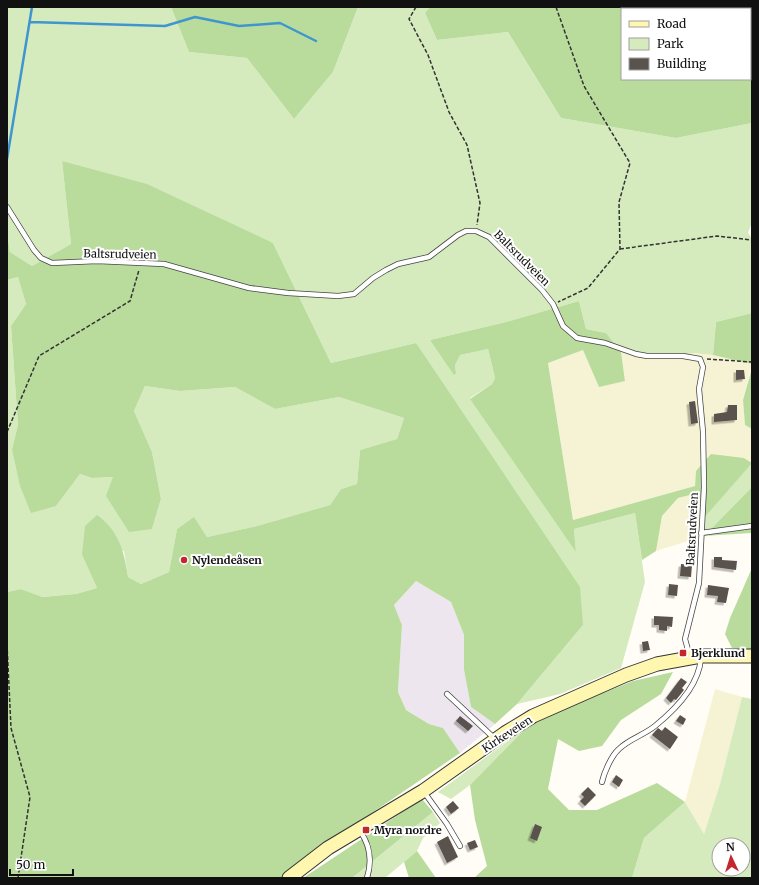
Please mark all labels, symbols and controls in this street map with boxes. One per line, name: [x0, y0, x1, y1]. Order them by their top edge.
legend: [621, 8, 751, 80]
text: Road: [657, 16, 686, 31]
text: Park: [657, 36, 684, 51]
text: Building: [657, 56, 707, 71]
street label: Baltsrudveien: [491, 227, 553, 289]
street label: Baltsrudveien: [83, 246, 157, 262]
street label: Baltsrudveien: [683, 491, 701, 566]
place label: Nylendeåsen: [192, 553, 262, 567]
marker: Nylendeåsen: [179, 555, 189, 565]
place label: Bjerklund: [691, 646, 745, 660]
marker: Bjerklund: [678, 648, 688, 658]
street label: Kirkeveien: [479, 712, 535, 755]
place label: Myra nordre: [374, 823, 442, 837]
marker: Myra nordre: [361, 825, 371, 835]
north arrow: [711, 837, 751, 877]
text: N: [725, 840, 735, 854]
scale bar: [10, 851, 73, 877]
text: 50 m: [16, 857, 45, 872]

